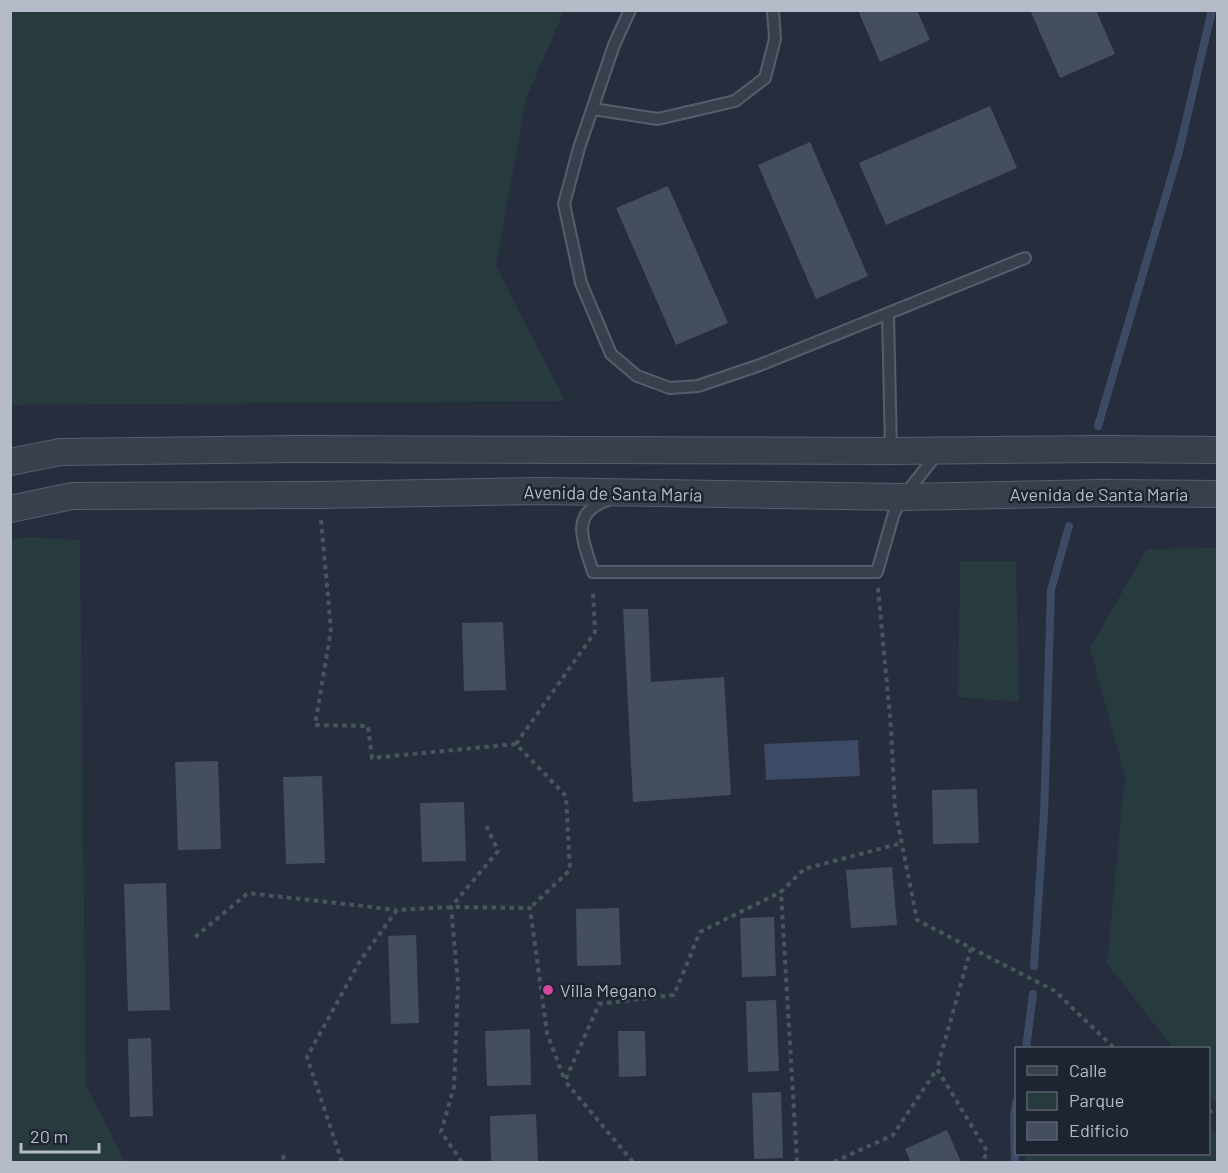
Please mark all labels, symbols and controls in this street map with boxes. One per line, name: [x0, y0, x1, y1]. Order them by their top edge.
street label: Avenida de Santa María: [524, 480, 702, 506]
street label: Avenida de Santa María: [1010, 483, 1188, 505]
place label: Villa Megano: [560, 979, 657, 1001]
marker: Villa Megano: [541, 983, 555, 997]
legend: [1015, 1047, 1210, 1155]
text: Calle: [1069, 1059, 1107, 1081]
text: Parque: [1069, 1089, 1124, 1111]
scale bar: [21, 1116, 99, 1154]
text: Edificio: [1069, 1119, 1129, 1141]
text: 20 m: [30, 1125, 68, 1147]

